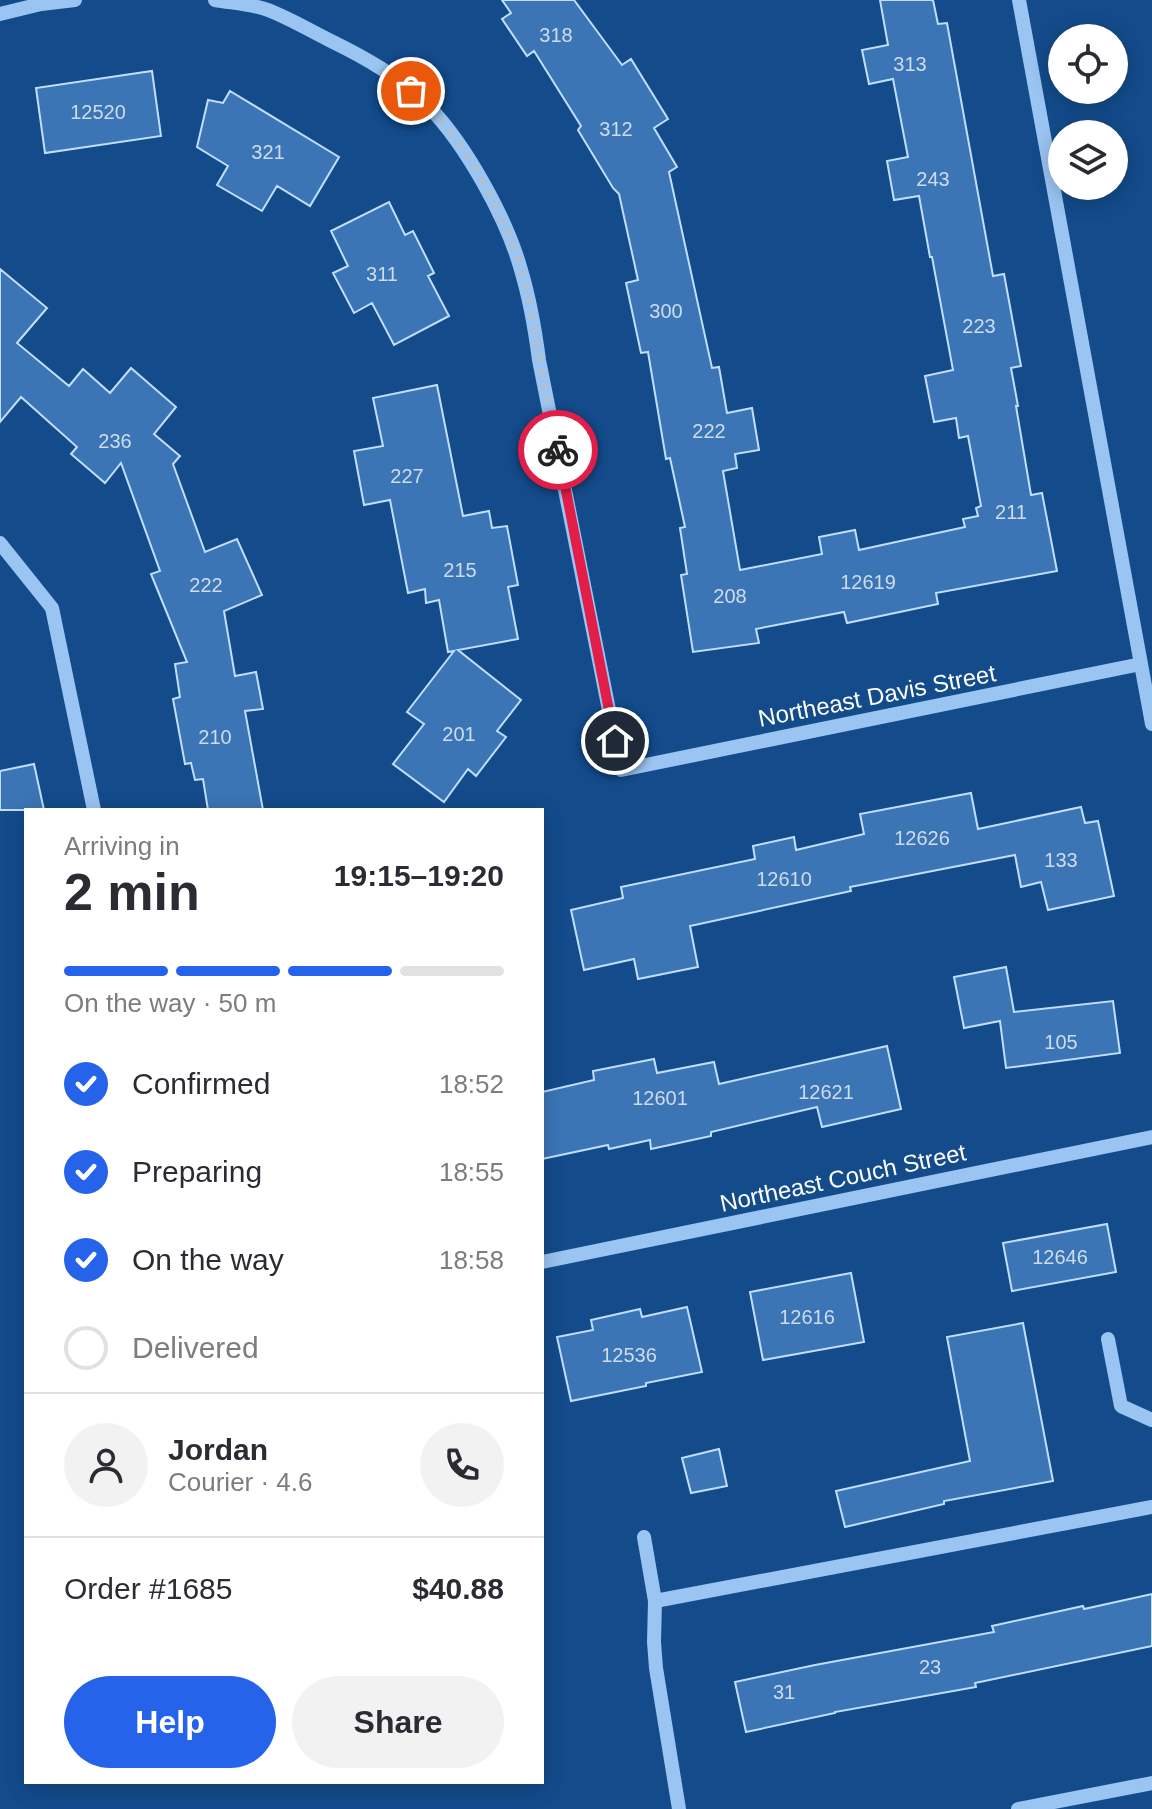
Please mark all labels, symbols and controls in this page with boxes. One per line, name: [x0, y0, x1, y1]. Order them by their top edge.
house number: 318: [539, 24, 573, 46]
map controls: [1048, 24, 1128, 200]
button: locate: [1048, 24, 1128, 104]
house number: 313: [893, 53, 927, 75]
pin: [377, 57, 445, 125]
icon: bag: [389, 69, 433, 113]
house number: 12520: [70, 101, 126, 123]
house number: 312: [599, 118, 633, 140]
button: layers: [1048, 120, 1128, 200]
house number: 321: [251, 141, 285, 163]
house number: 243: [916, 168, 950, 190]
house number: 311: [366, 263, 398, 285]
house number: 300: [649, 300, 683, 322]
house number: 223: [962, 315, 996, 337]
courier: [518, 410, 598, 490]
house number: 222: [692, 420, 726, 442]
icon: bike: [536, 428, 580, 472]
house number: 236: [98, 430, 132, 452]
house number: 227: [390, 465, 424, 487]
house number: 211: [995, 501, 1027, 523]
house number: 215: [443, 559, 477, 581]
house number: 12619: [840, 571, 896, 593]
house number: 222: [189, 574, 223, 596]
house number: 208: [713, 585, 747, 607]
street label: Northeast Davis Street: [756, 659, 998, 732]
pin: [581, 707, 649, 775]
icon: home: [593, 719, 637, 763]
house number: 201: [442, 723, 476, 745]
house number: 210: [198, 726, 232, 748]
house number: 12626: [894, 827, 950, 849]
text: Arriving in: [64, 831, 180, 861]
house number: 133: [1044, 849, 1078, 871]
text: 19:15–19:20: [334, 859, 504, 892]
text: 2 min: [64, 863, 200, 921]
house number: 12610: [756, 868, 812, 890]
text: On the way · 50 m: [64, 988, 276, 1018]
house number: 105: [1044, 1031, 1078, 1053]
icon: check: [64, 1062, 108, 1106]
text: Confirmed: [132, 1067, 270, 1100]
text: 18:52: [439, 1069, 504, 1099]
house number: 12621: [798, 1081, 854, 1103]
house number: 12601: [632, 1087, 688, 1109]
street label: Northeast Couch Street: [717, 1138, 969, 1217]
icon: check: [64, 1150, 108, 1194]
text: Preparing: [132, 1155, 262, 1188]
text: 18:55: [439, 1157, 504, 1187]
icon: check: [64, 1238, 108, 1282]
text: On the way: [132, 1243, 284, 1276]
text: 18:58: [439, 1245, 504, 1275]
house number: 12646: [1032, 1246, 1088, 1268]
house number: 12616: [779, 1306, 835, 1328]
text: Delivered: [132, 1331, 259, 1364]
house number: 12536: [601, 1344, 657, 1366]
button: person: [64, 1423, 148, 1507]
button: phone: [420, 1423, 504, 1507]
text: Jordan: [168, 1433, 268, 1466]
text: Courier · 4.6: [168, 1467, 313, 1497]
text: Order #1685: [64, 1572, 232, 1605]
text: $40.88: [412, 1572, 504, 1605]
house number: 23: [919, 1656, 941, 1678]
button: Help: [64, 1676, 276, 1768]
button: Share: [292, 1676, 504, 1768]
house number: 31: [773, 1681, 795, 1703]

